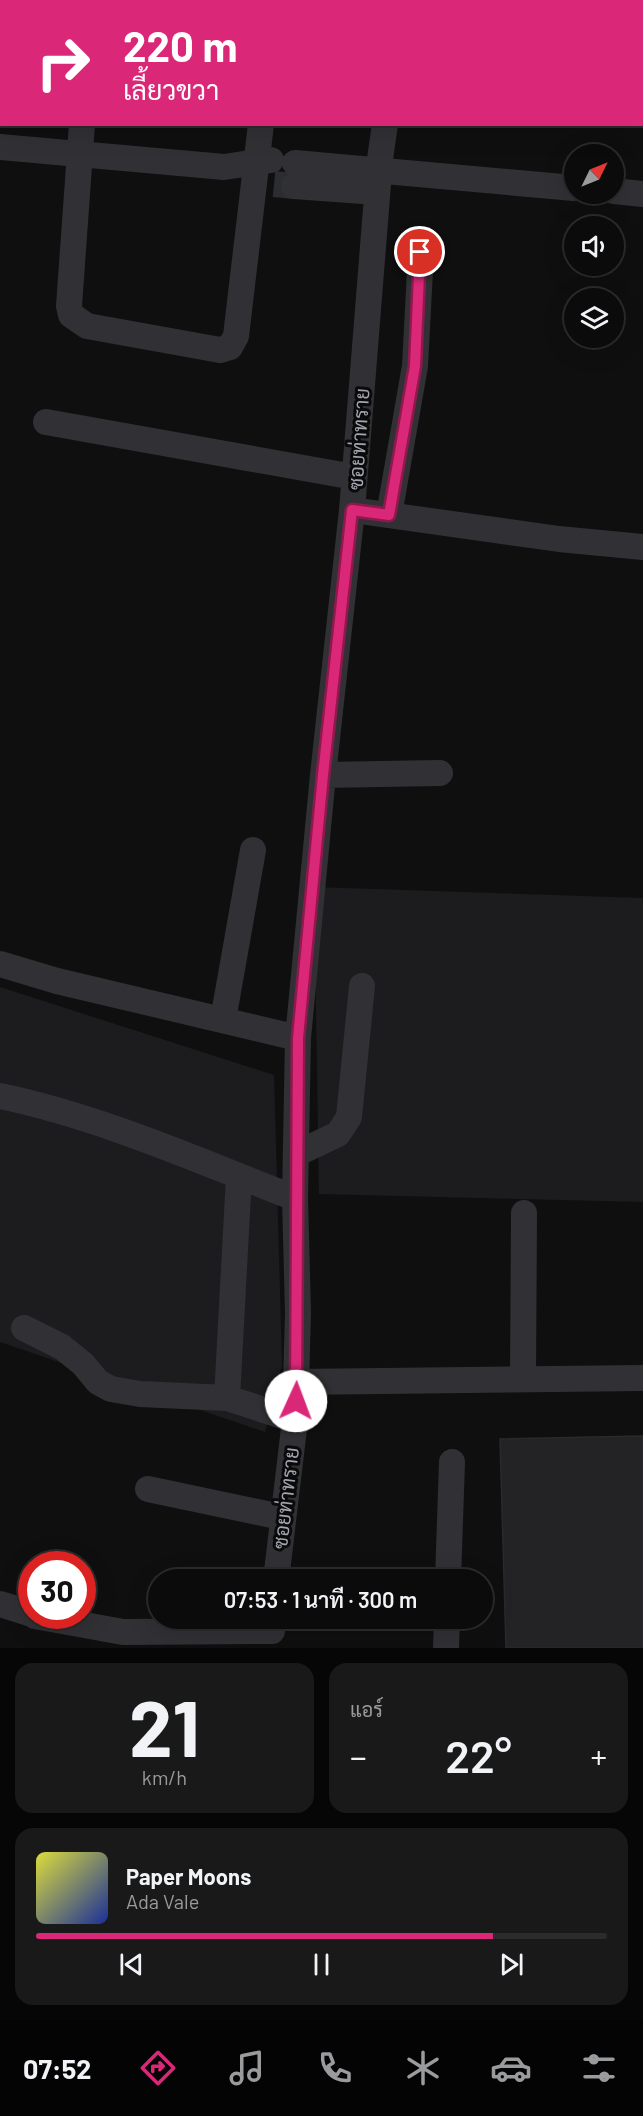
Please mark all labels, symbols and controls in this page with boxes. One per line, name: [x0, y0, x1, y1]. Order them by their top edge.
text: 220 m: [123, 20, 237, 70]
icon: right: [24, 24, 102, 102]
text: เลี้ยวขวา: [123, 73, 219, 105]
north arrow: [564, 144, 624, 204]
map controls: [564, 144, 624, 348]
button: sound: [564, 216, 624, 276]
pin: [394, 226, 445, 277]
icon: arrive: [403, 235, 436, 268]
button: layers: [564, 288, 624, 348]
street label: ซอยท่าทราย: [342, 387, 374, 491]
position arrow: [264, 1369, 328, 1433]
street label: ซอยท่าทราย: [267, 1446, 303, 1550]
speed limit sign: 30: [18, 1551, 96, 1629]
text: 07:53 · 1 นาที · 300 m: [224, 1586, 417, 1612]
text: 21: [129, 1679, 200, 1773]
text: แอร์: [350, 1697, 383, 1721]
text: 22°: [445, 1728, 512, 1782]
text: −: [350, 1736, 367, 1776]
text: +: [590, 1736, 607, 1776]
text: km/h: [142, 1765, 187, 1789]
text: Paper Moons: [126, 1863, 251, 1889]
text: Ada Vale: [126, 1889, 199, 1913]
icon: previous: [115, 1948, 148, 1981]
icon: pause: [305, 1948, 338, 1981]
icon: next: [495, 1948, 528, 1981]
icon: directions: [137, 2047, 179, 2089]
icon: music: [226, 2047, 268, 2089]
icon: phone: [314, 2047, 356, 2089]
icon: climate: [402, 2047, 444, 2089]
icon: car: [490, 2047, 532, 2089]
icon: filters: [578, 2047, 620, 2089]
text: 07:52: [23, 2052, 91, 2084]

